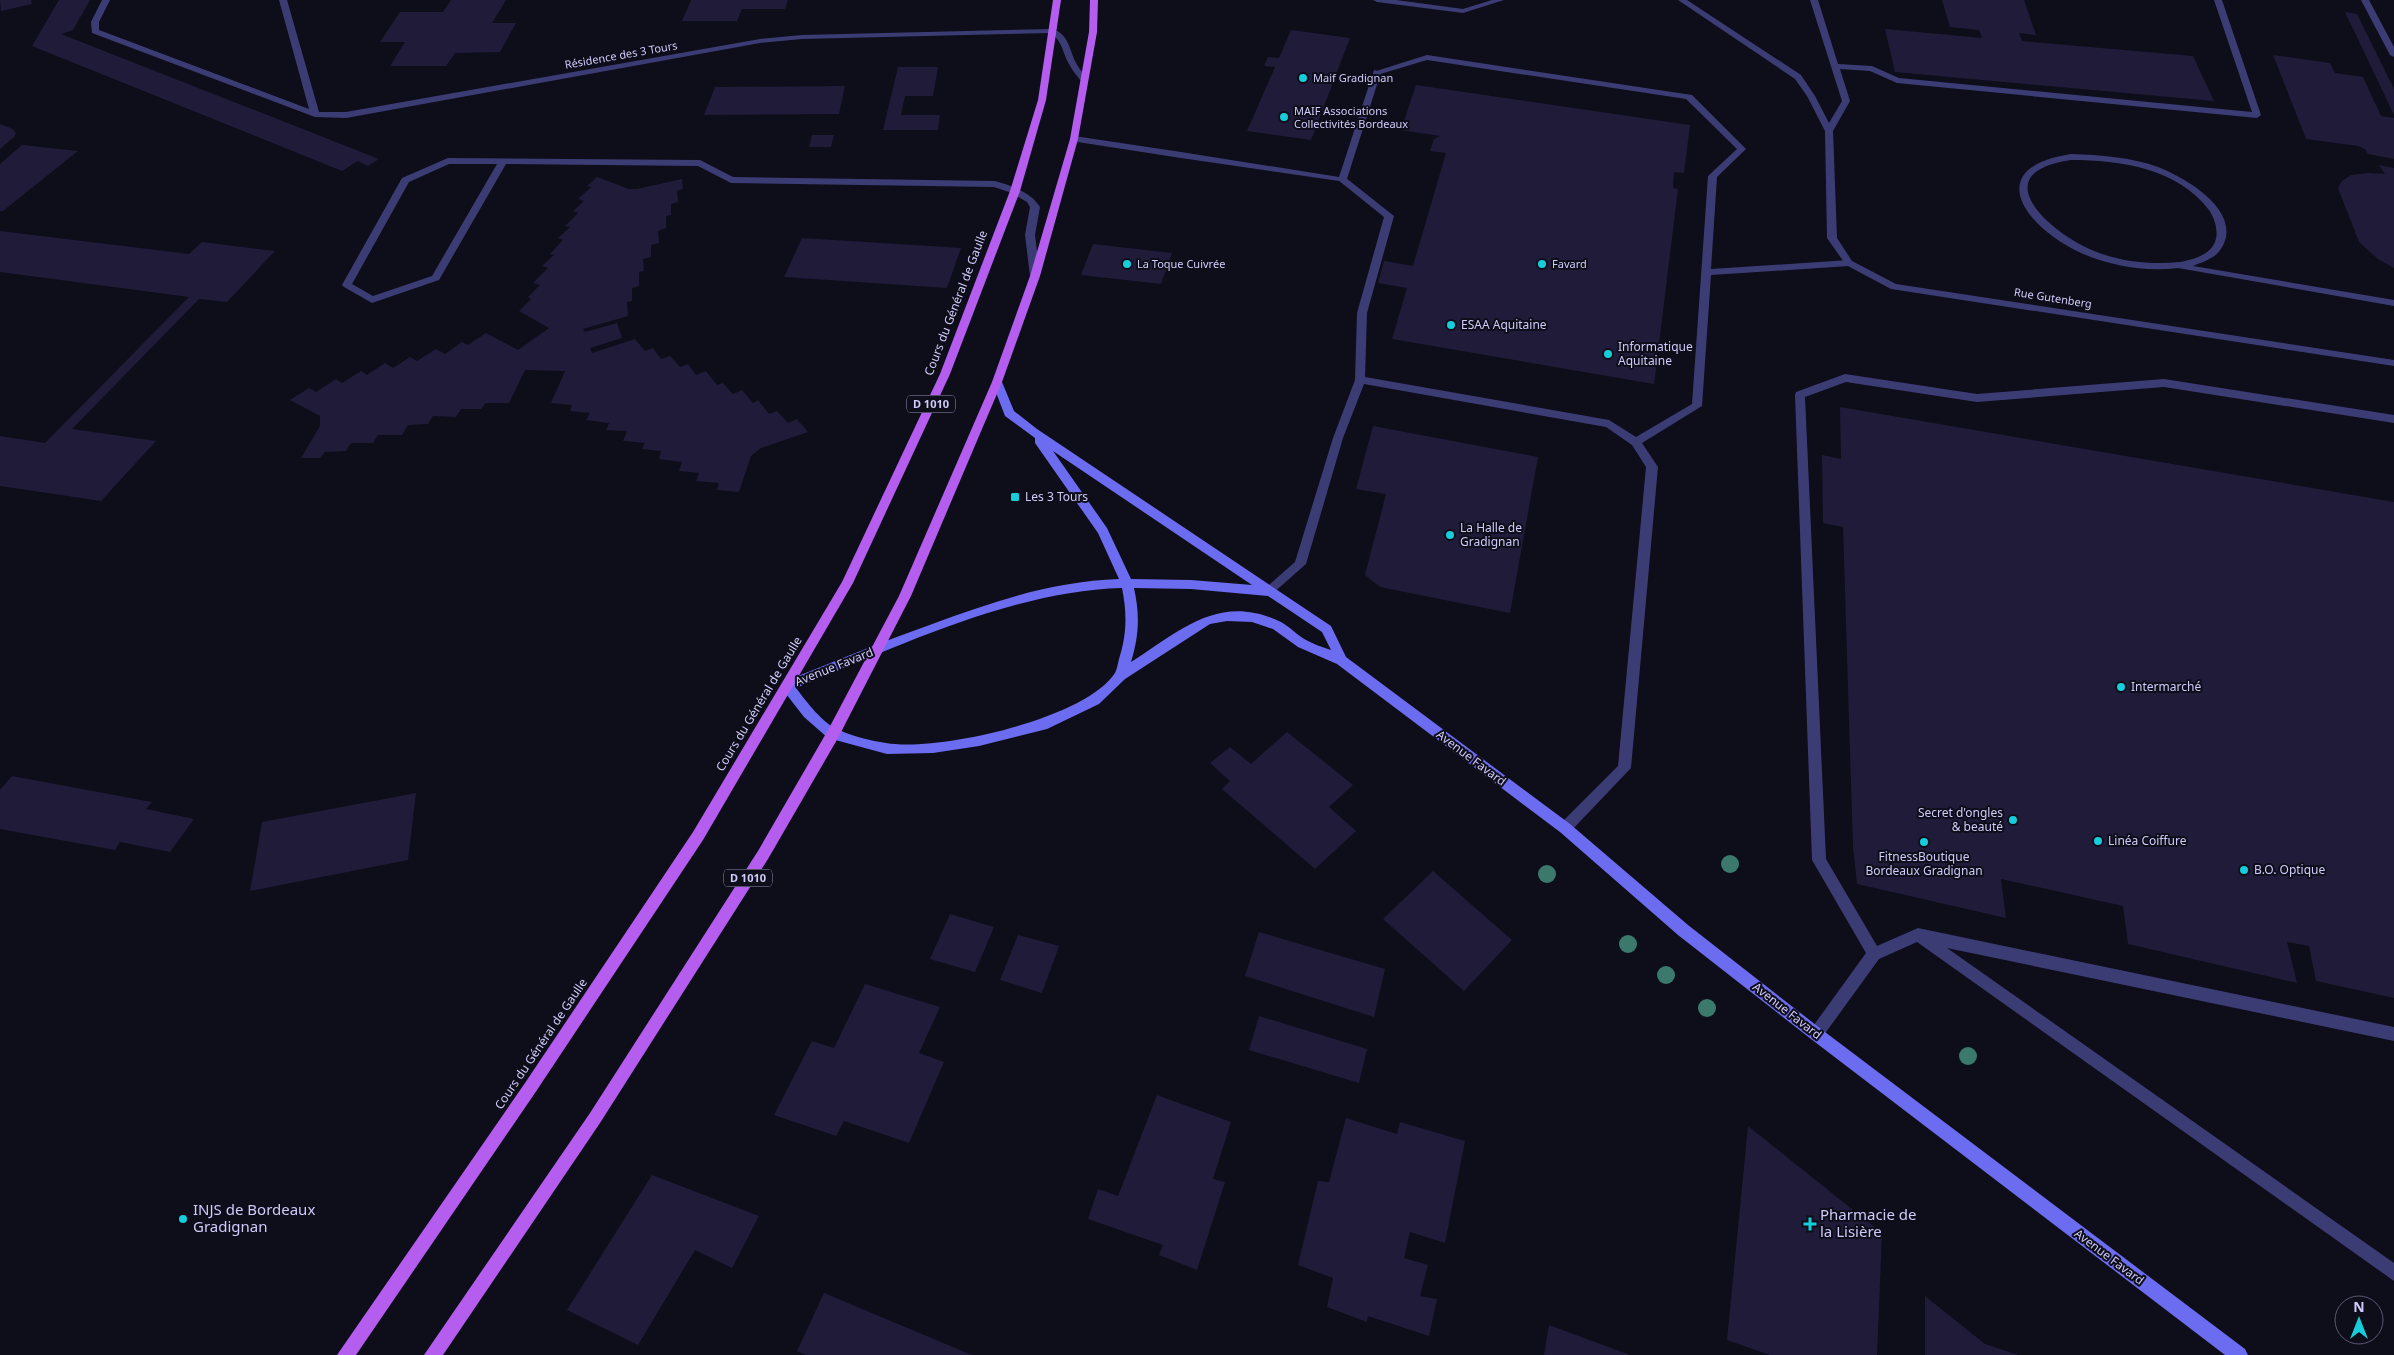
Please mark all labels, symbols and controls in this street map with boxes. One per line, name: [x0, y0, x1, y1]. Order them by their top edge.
street label: Résidence des 3 Tours: [563, 37, 678, 72]
place label: Maif Gradignan: [1313, 70, 1393, 85]
marker: Maif Gradignan: [1297, 72, 1309, 84]
place label: MAIF Associations Collectivités Bordeaux: [1294, 103, 1408, 131]
marker: MAIF Associations Collectivités Bordeaux: [1278, 111, 1290, 123]
street label: Cours du Général de Gaulle: [920, 227, 991, 378]
place label: La Toque Cuivrée: [1137, 256, 1225, 271]
place label: Favard: [1552, 256, 1587, 271]
marker: La Toque Cuivrée: [1121, 258, 1133, 270]
marker: Favard: [1536, 258, 1548, 270]
street label: Rue Gutenberg: [2013, 284, 2093, 311]
place label: ESAA Aquitaine: [1461, 316, 1547, 333]
marker: ESAA Aquitaine: [1445, 319, 1457, 331]
place label: Informatique Aquitaine: [1618, 338, 1693, 369]
marker: Informatique Aquitaine: [1602, 348, 1614, 360]
road number: D 1010: [907, 396, 955, 412]
place label: Les 3 Tours: [1025, 488, 1088, 505]
marker: Les 3 Tours: [1009, 491, 1021, 503]
place label: La Halle de Gradignan: [1460, 519, 1522, 550]
marker: La Halle de Gradignan: [1444, 529, 1456, 541]
street label: Cours du Général de Gaulle: [712, 633, 806, 774]
street label: Avenue Favard: [792, 643, 876, 690]
place label: Intermarché: [2131, 678, 2201, 695]
marker: Intermarché: [2115, 681, 2127, 693]
street label: Avenue Favard: [1433, 726, 1510, 789]
place label: Secret d'ongles & beauté: [1918, 804, 2003, 835]
marker: Secret d'ongles & beauté: [2007, 814, 2019, 826]
place label: Linéa Coiffure: [2108, 832, 2187, 849]
marker: Linéa Coiffure: [2092, 835, 2104, 847]
marker: FitnessBoutique Bordeaux Gradignan: [1918, 836, 1930, 848]
place label: FitnessBoutique Bordeaux Gradignan: [1865, 848, 1983, 879]
place label: B.O. Optique: [2254, 861, 2326, 878]
marker: B.O. Optique: [2238, 864, 2250, 876]
road number: D 1010: [724, 870, 772, 886]
street label: Cours du Général de Gaulle: [490, 975, 591, 1113]
street label: Avenue Favard: [1749, 978, 1825, 1043]
place label: INJS de Bordeaux Gradignan: [193, 1199, 315, 1236]
place label: Pharmacie de la Lisière: [1820, 1204, 1917, 1241]
marker: INJS de Bordeaux Gradignan: [177, 1213, 189, 1225]
marker: Pharmacie de la Lisière: [1804, 1218, 1816, 1230]
street label: Avenue Favard: [2071, 1225, 2148, 1288]
north arrow: [2334, 1295, 2384, 1345]
text: N: [2353, 1297, 2365, 1316]

